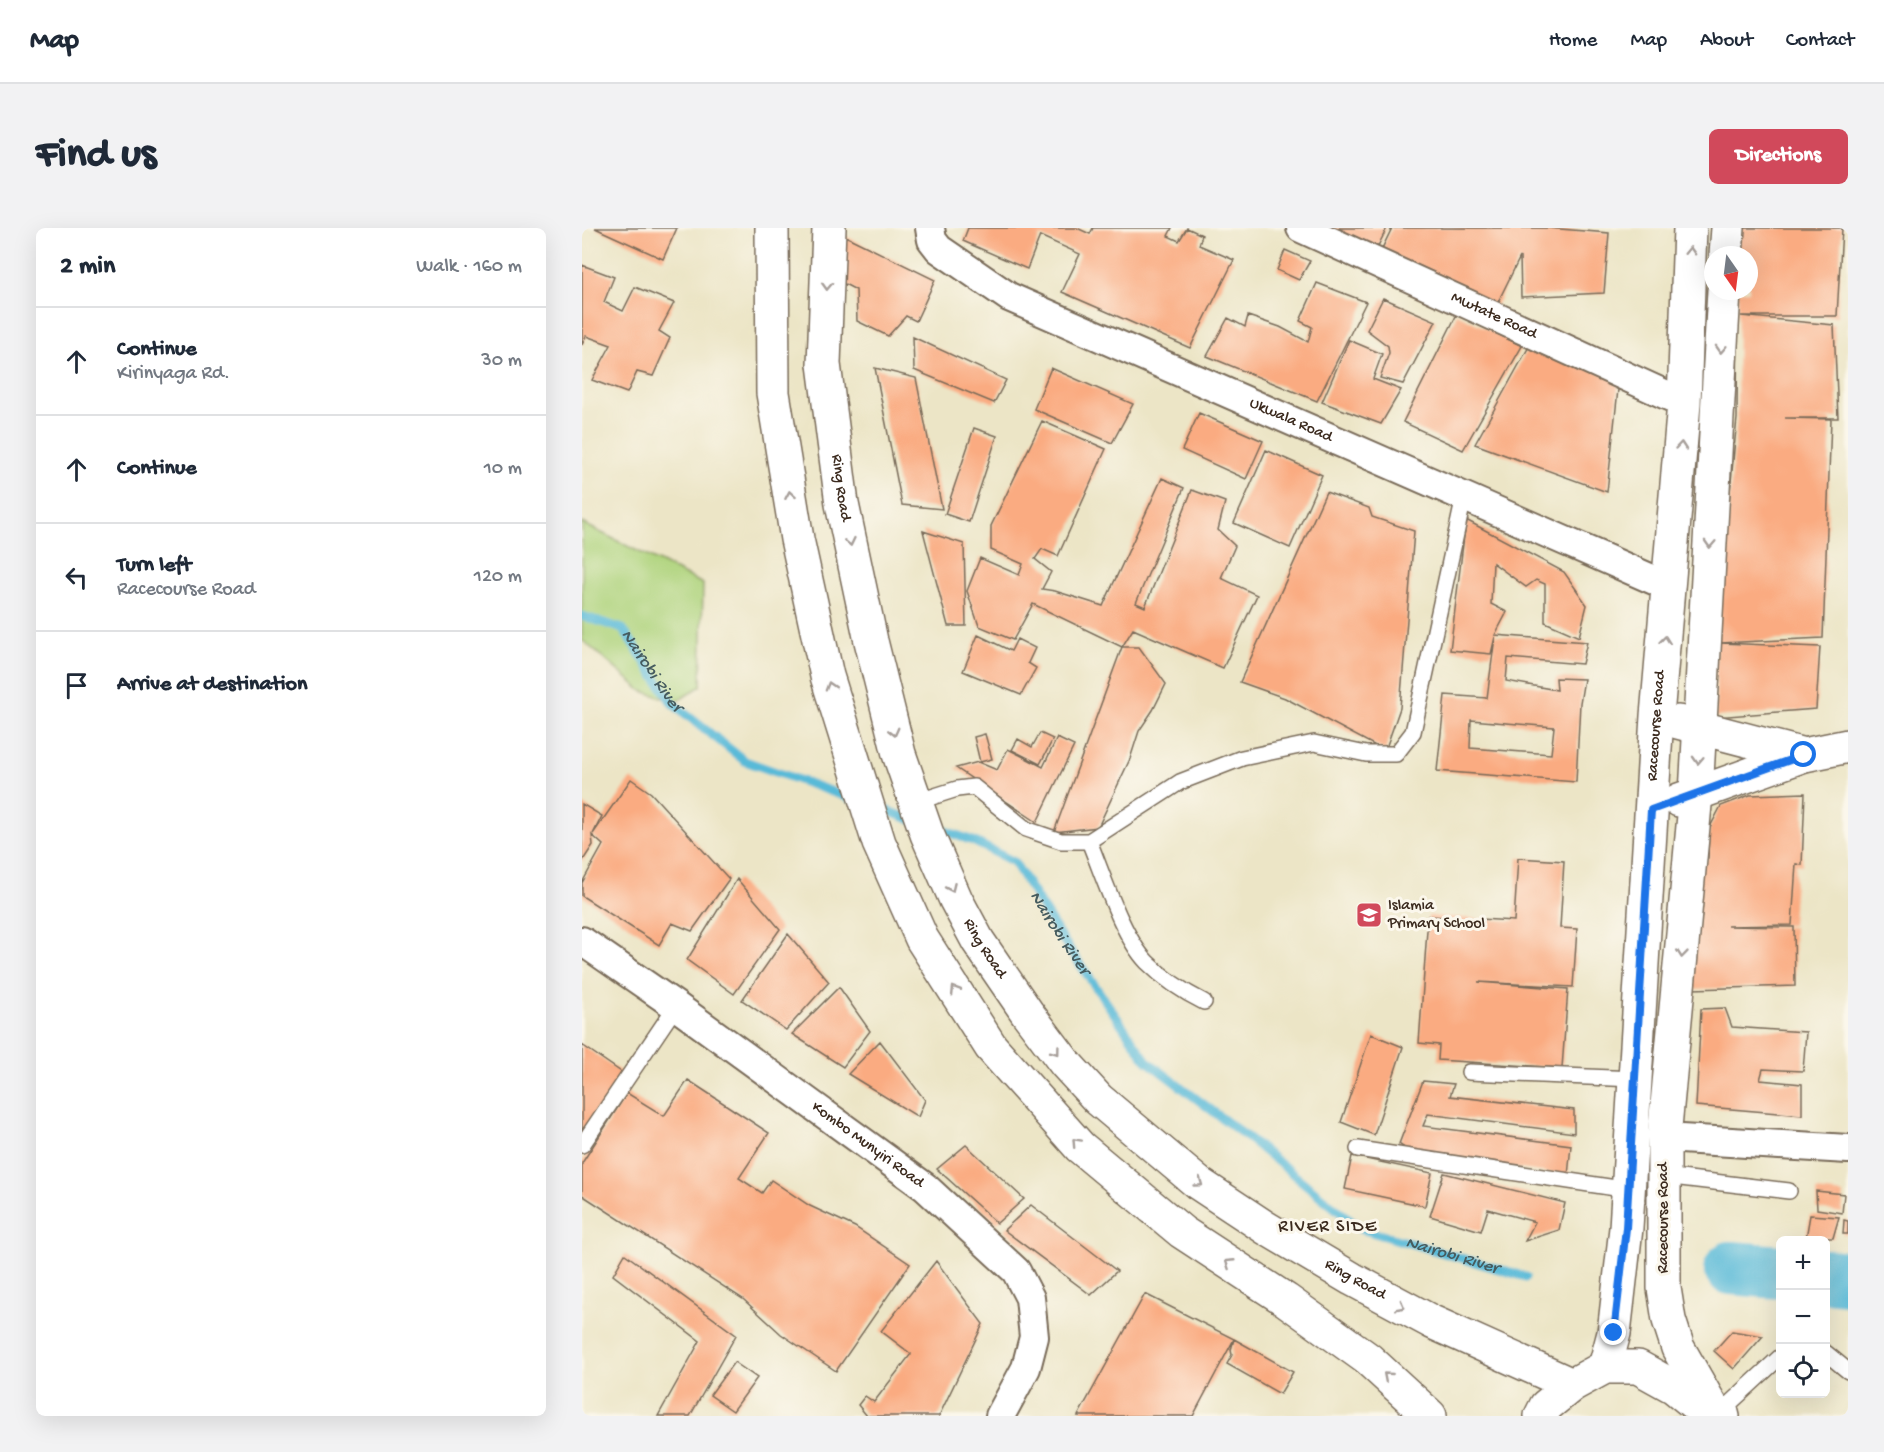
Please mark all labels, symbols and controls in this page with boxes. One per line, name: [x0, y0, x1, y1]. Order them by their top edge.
text: Map: [30, 25, 79, 58]
text: Home: [1549, 29, 1597, 54]
text: Map: [1630, 29, 1667, 54]
text: About: [1700, 29, 1753, 54]
text: Contact: [1786, 29, 1854, 54]
button: Directions: [1709, 129, 1848, 184]
text: Find us: [36, 132, 156, 181]
one-way arrow: [1683, 246, 1696, 255]
north arrow: [1704, 246, 1758, 300]
text: 2 min: [60, 252, 115, 283]
text: Walk · 160 m: [416, 256, 522, 279]
one-way arrow: [821, 282, 833, 291]
street label: Mwtate Road: [1448, 288, 1541, 345]
text: Continue: [117, 337, 197, 363]
icon: ahead: [60, 345, 93, 378]
one-way arrow: [1715, 345, 1728, 354]
text: 30 m: [481, 350, 522, 373]
text: Kirinyaga Rd.: [117, 363, 230, 386]
street label: Ukwala Road: [1246, 394, 1337, 448]
one-way arrow: [1674, 441, 1687, 450]
icon: ahead: [60, 453, 93, 486]
street label: Ring Road: [826, 453, 855, 525]
text: Continue: [117, 456, 197, 482]
text: 10 m: [484, 458, 522, 481]
one-way arrow: [784, 491, 797, 501]
one-way arrow: [843, 537, 856, 547]
one-way arrow: [1704, 540, 1717, 549]
text: Turn left: [117, 553, 191, 579]
icon: left: [60, 561, 93, 594]
text: 120 m: [474, 566, 522, 589]
text: Racecourse Road: [117, 579, 255, 602]
water label: Nairobi River: [616, 626, 689, 720]
one-way arrow: [1658, 635, 1671, 644]
street label: Racecourse Road: [1644, 668, 1671, 782]
icon: arrive: [60, 669, 93, 702]
text: Arrive at destination: [117, 672, 307, 698]
one-way arrow: [825, 681, 837, 692]
one-way arrow: [887, 727, 900, 737]
route start: [1790, 741, 1816, 767]
one-way arrow: [1691, 755, 1704, 764]
one-way arrow: [943, 881, 955, 892]
water label: Nairobi River: [1024, 887, 1097, 982]
place label: Islamia Primary School: [1387, 897, 1485, 934]
school or university icon: Islamia Primary School: [1354, 900, 1384, 930]
street label: Ring Road: [958, 916, 1011, 984]
one-way arrow: [1676, 950, 1689, 959]
one-way arrow: [951, 986, 962, 997]
one-way arrow: [1049, 1045, 1060, 1056]
street label: Kombo Munyiri Road: [807, 1098, 929, 1193]
one-way arrow: [1072, 1138, 1083, 1148]
street label: Racecourse Road: [1655, 1161, 1674, 1273]
one-way arrow: [1192, 1176, 1203, 1187]
district label: RIVER SIDE: [1278, 1217, 1378, 1238]
water label: Nairobi River: [1403, 1232, 1505, 1280]
map controls: [1776, 1236, 1830, 1398]
button: +: [1776, 1236, 1830, 1290]
street label: Ring Road: [1321, 1255, 1390, 1306]
one-way arrow: [1224, 1259, 1235, 1270]
button: −: [1776, 1290, 1830, 1344]
one-way arrow: [1395, 1299, 1406, 1310]
route end: [1600, 1319, 1626, 1345]
button: locate: [1776, 1344, 1830, 1398]
one-way arrow: [1383, 1372, 1394, 1383]

